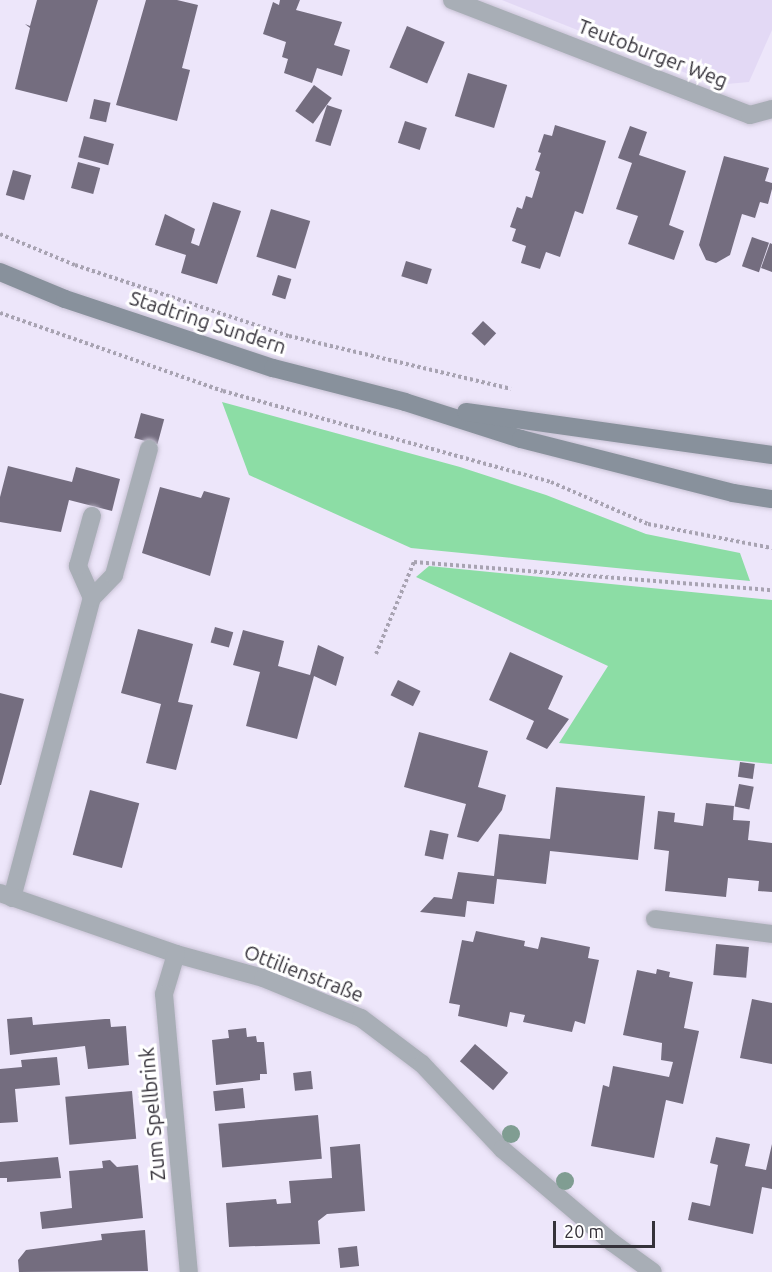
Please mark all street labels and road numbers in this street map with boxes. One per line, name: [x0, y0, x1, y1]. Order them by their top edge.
street label: Teutoburger Weg: [575, 13, 731, 93]
street label: Stadtring Sundern: [127, 285, 289, 359]
street label: Ottilienstraße: [241, 939, 367, 1007]
street label: Zum Spellbrink: [134, 1046, 170, 1182]

